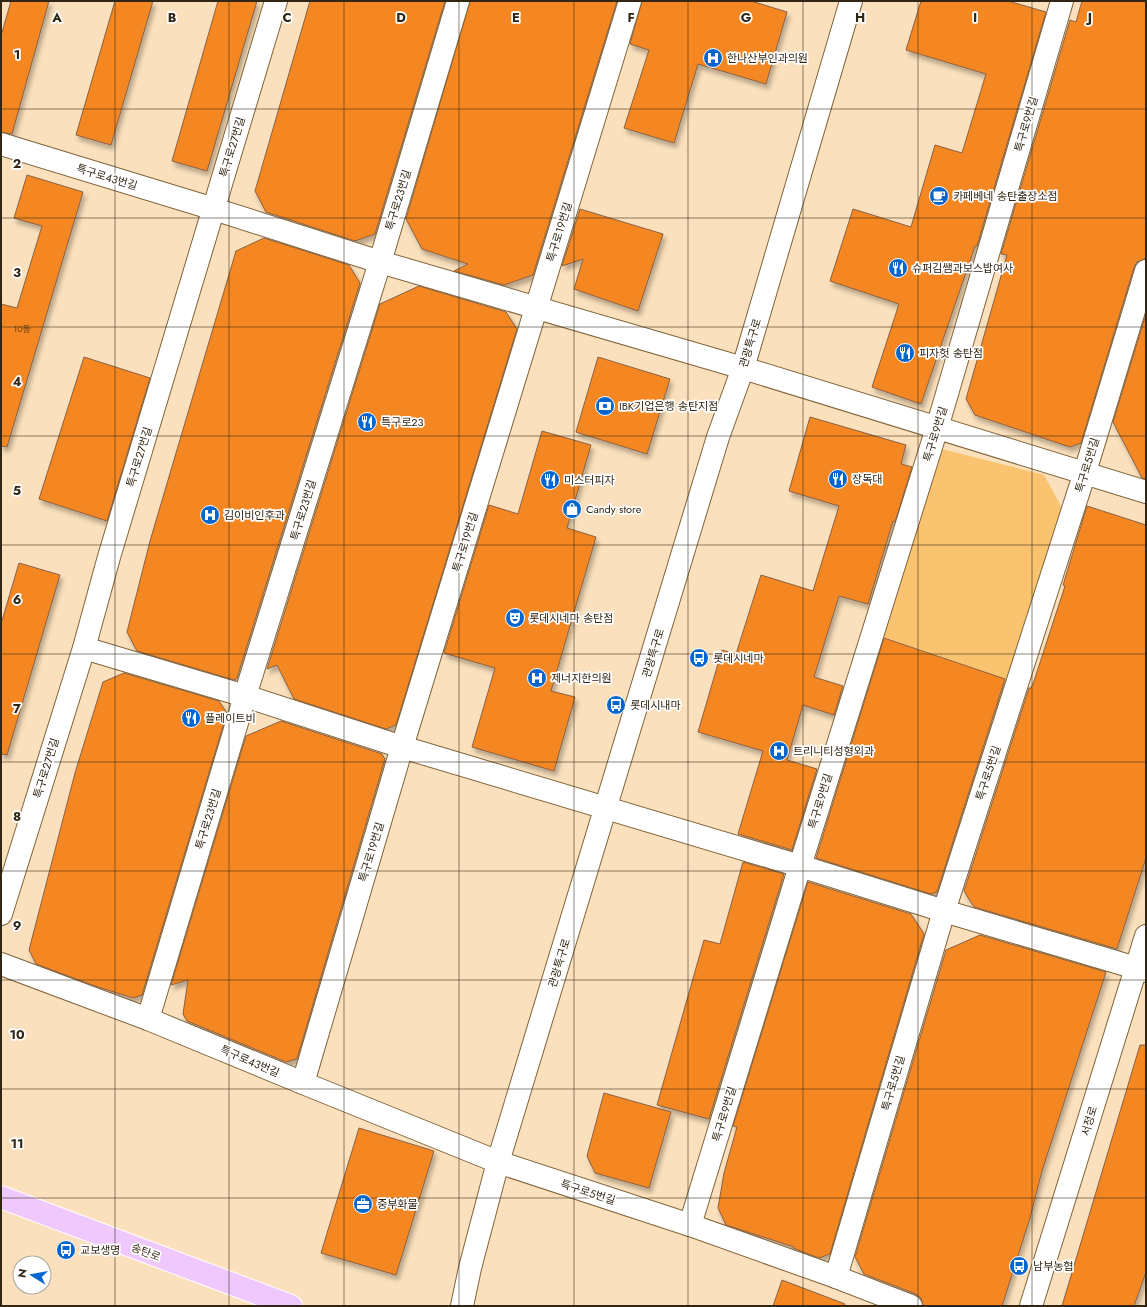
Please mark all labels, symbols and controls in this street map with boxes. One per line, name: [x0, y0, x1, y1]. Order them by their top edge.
text: A: [51, 8, 62, 27]
text: B: [168, 8, 177, 27]
text: C: [282, 8, 292, 27]
text: D: [396, 8, 406, 27]
text: E: [512, 8, 520, 27]
text: F: [627, 8, 635, 27]
text: G: [741, 8, 752, 27]
text: H: [855, 8, 865, 27]
text: I: [973, 8, 977, 27]
text: J: [1085, 8, 1092, 27]
text: 1: [14, 45, 20, 64]
hospital icon: 한나산부인과의원: [702, 47, 724, 69]
place label: 한나산부인과의원: [727, 50, 808, 66]
street label: 특구로9번길: [1010, 94, 1042, 154]
street label: 특구로27번길: [215, 115, 249, 179]
text: 2: [13, 154, 21, 173]
street label: 특구로43번길: [75, 160, 139, 194]
street label: 특구로23번길: [381, 168, 415, 232]
cafe icon: 카페베네 송탄출장소점: [928, 185, 950, 207]
place label: 카페베네 송탄출장소점: [953, 188, 1058, 204]
street label: 특구로19번길: [542, 200, 576, 264]
restaurant icon: 슈퍼김쌤과보스밥여사: [887, 257, 909, 279]
place label: 슈퍼김쌤과보스밥여사: [912, 260, 1013, 276]
text: 3: [13, 263, 21, 282]
street label: 관광특구로: [735, 316, 765, 370]
house number: 10동: [13, 322, 31, 335]
restaurant icon: 피자헛 송탄점: [894, 342, 916, 364]
place label: 피자헛 송탄점: [919, 345, 983, 361]
text: 4: [12, 372, 22, 391]
bank icon: IBK기업은행 송탄지점: [594, 395, 616, 417]
place label: IBK기업은행 송탄지점: [619, 398, 718, 414]
street label: 특구로9번길: [919, 404, 951, 464]
restaurant icon: 특구로23: [356, 411, 378, 433]
place label: 특구로23: [381, 414, 424, 430]
street label: 특구로27번길: [122, 425, 156, 489]
street label: 특구로5번길: [1071, 435, 1103, 495]
restaurant icon: 장독대: [827, 468, 849, 490]
restaurant icon: 미스터피자: [539, 469, 561, 491]
place label: 장독대: [852, 471, 882, 487]
place label: 미스터피자: [564, 472, 615, 488]
street label: 특구로23번길: [286, 478, 320, 542]
text: 5: [13, 481, 21, 500]
shop icon: Candy store: [561, 498, 583, 520]
place label: Candy store: [586, 501, 642, 517]
hospital icon: 김이비인후과: [199, 504, 221, 526]
place label: 김이비인후과: [224, 507, 285, 523]
street label: 특구로19번길: [448, 510, 482, 574]
text: 6: [13, 590, 22, 609]
theatre icon: 롯데시네마 송탄점: [504, 607, 526, 629]
place label: 롯데시네마 송탄점: [529, 610, 613, 626]
street label: 관광특구로: [638, 626, 668, 680]
bus stop icon: 롯데시네마: [688, 647, 710, 669]
place label: 롯데시네마: [713, 650, 764, 666]
hospital icon: 제너지한의원: [526, 667, 548, 689]
place label: 제너지한의원: [551, 670, 612, 686]
bus stop icon: 롯데시내마: [605, 694, 627, 716]
place label: 롯데시내마: [630, 697, 681, 713]
text: 7: [13, 699, 21, 718]
restaurant icon: 플레이트비: [180, 707, 202, 729]
place label: 플레이트비: [205, 710, 256, 726]
street label: 특구로27번길: [29, 736, 63, 800]
hospital icon: 트리니티성형외과: [768, 740, 790, 762]
place label: 트리니티성형외과: [793, 743, 874, 759]
street label: 특구로5번길: [972, 744, 1004, 802]
street label: 특구로9번길: [804, 771, 836, 831]
street label: 특구로23번길: [191, 787, 225, 851]
text: 8: [13, 807, 21, 826]
street label: 특구로19번길: [354, 820, 388, 884]
text: 9: [13, 916, 22, 935]
street label: 관광특구로: [544, 936, 574, 990]
text: 10: [9, 1025, 25, 1044]
street label: 특구로43번길: [218, 1041, 282, 1081]
street label: 특구로5번길: [877, 1053, 909, 1113]
street label: 특구로9번길: [708, 1084, 740, 1144]
street label: 서정로: [1077, 1104, 1101, 1138]
text: 11: [10, 1134, 24, 1153]
street label: 특구로5번길: [559, 1176, 617, 1208]
office icon: 중부화물: [352, 1193, 374, 1215]
place label: 중부화물: [377, 1196, 417, 1212]
bus stop icon: 교보생명: [55, 1239, 77, 1261]
street label: 송탄로: [129, 1239, 163, 1265]
place label: 교보생명: [80, 1242, 120, 1258]
north arrow: [12, 1255, 52, 1295]
bus stop icon: 남부농협: [1008, 1255, 1030, 1277]
place label: 남부농협: [1033, 1258, 1073, 1274]
text: N: [13, 1267, 31, 1279]

